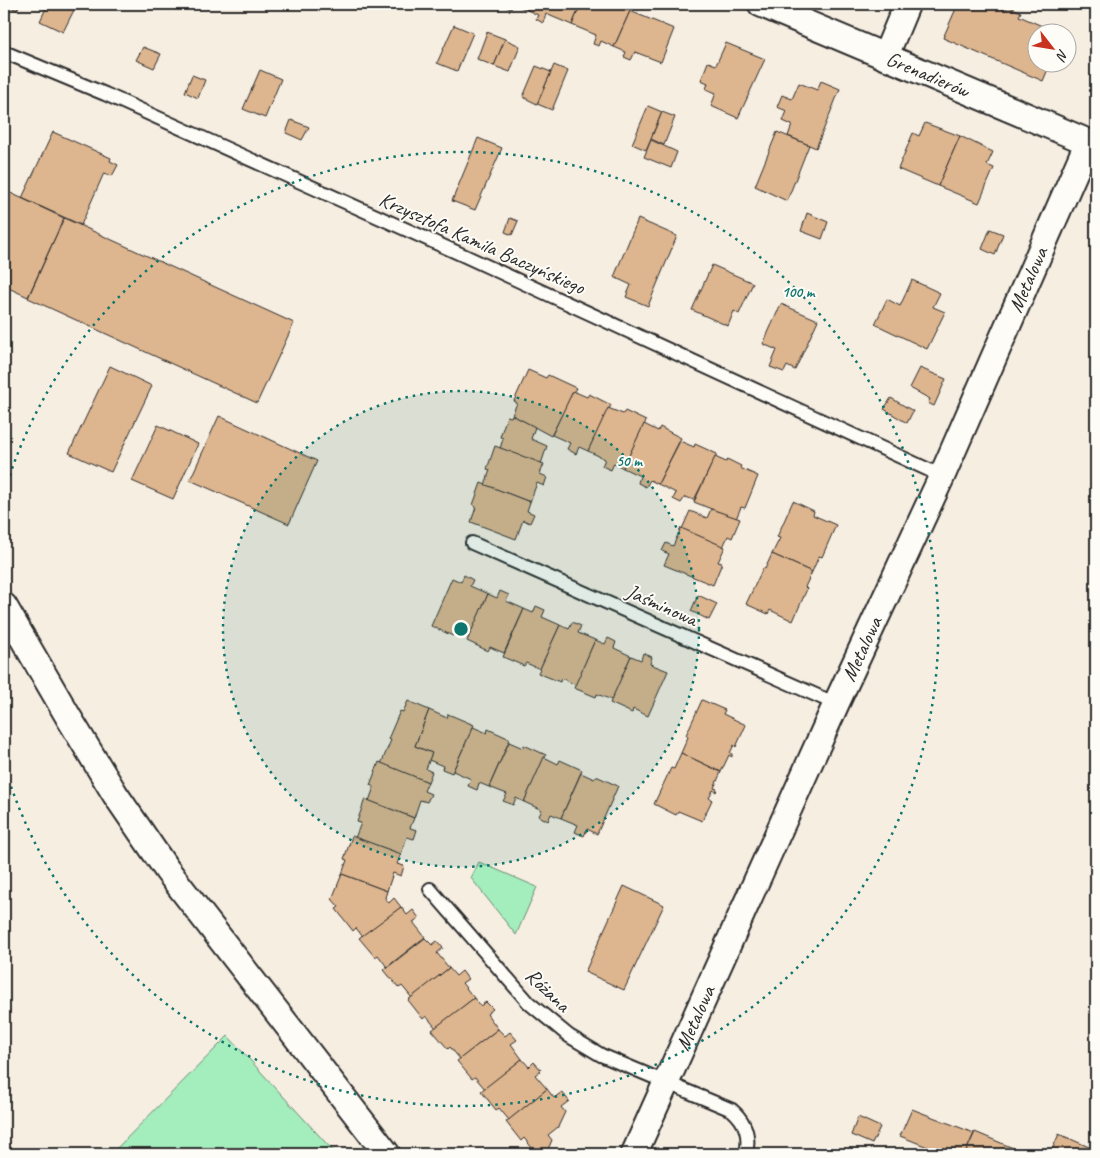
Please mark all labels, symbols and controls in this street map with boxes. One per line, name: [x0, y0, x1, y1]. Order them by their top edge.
north arrow: [1028, 22, 1078, 72]
street label: Grenadierów: [882, 45, 975, 104]
text: N: [1052, 46, 1072, 65]
street label: Krzysztofa Kamila Baczyńskiego: [375, 186, 590, 301]
street label: Metalowa: [1002, 241, 1054, 316]
text: 100 m: [782, 283, 816, 302]
text: 50 m: [616, 452, 643, 471]
street label: Jaśminowa: [622, 578, 704, 633]
street label: Metalowa: [835, 611, 889, 685]
centre of rings: [452, 620, 470, 638]
street label: Różana: [520, 962, 577, 1019]
street label: Metalowa: [669, 980, 722, 1055]

